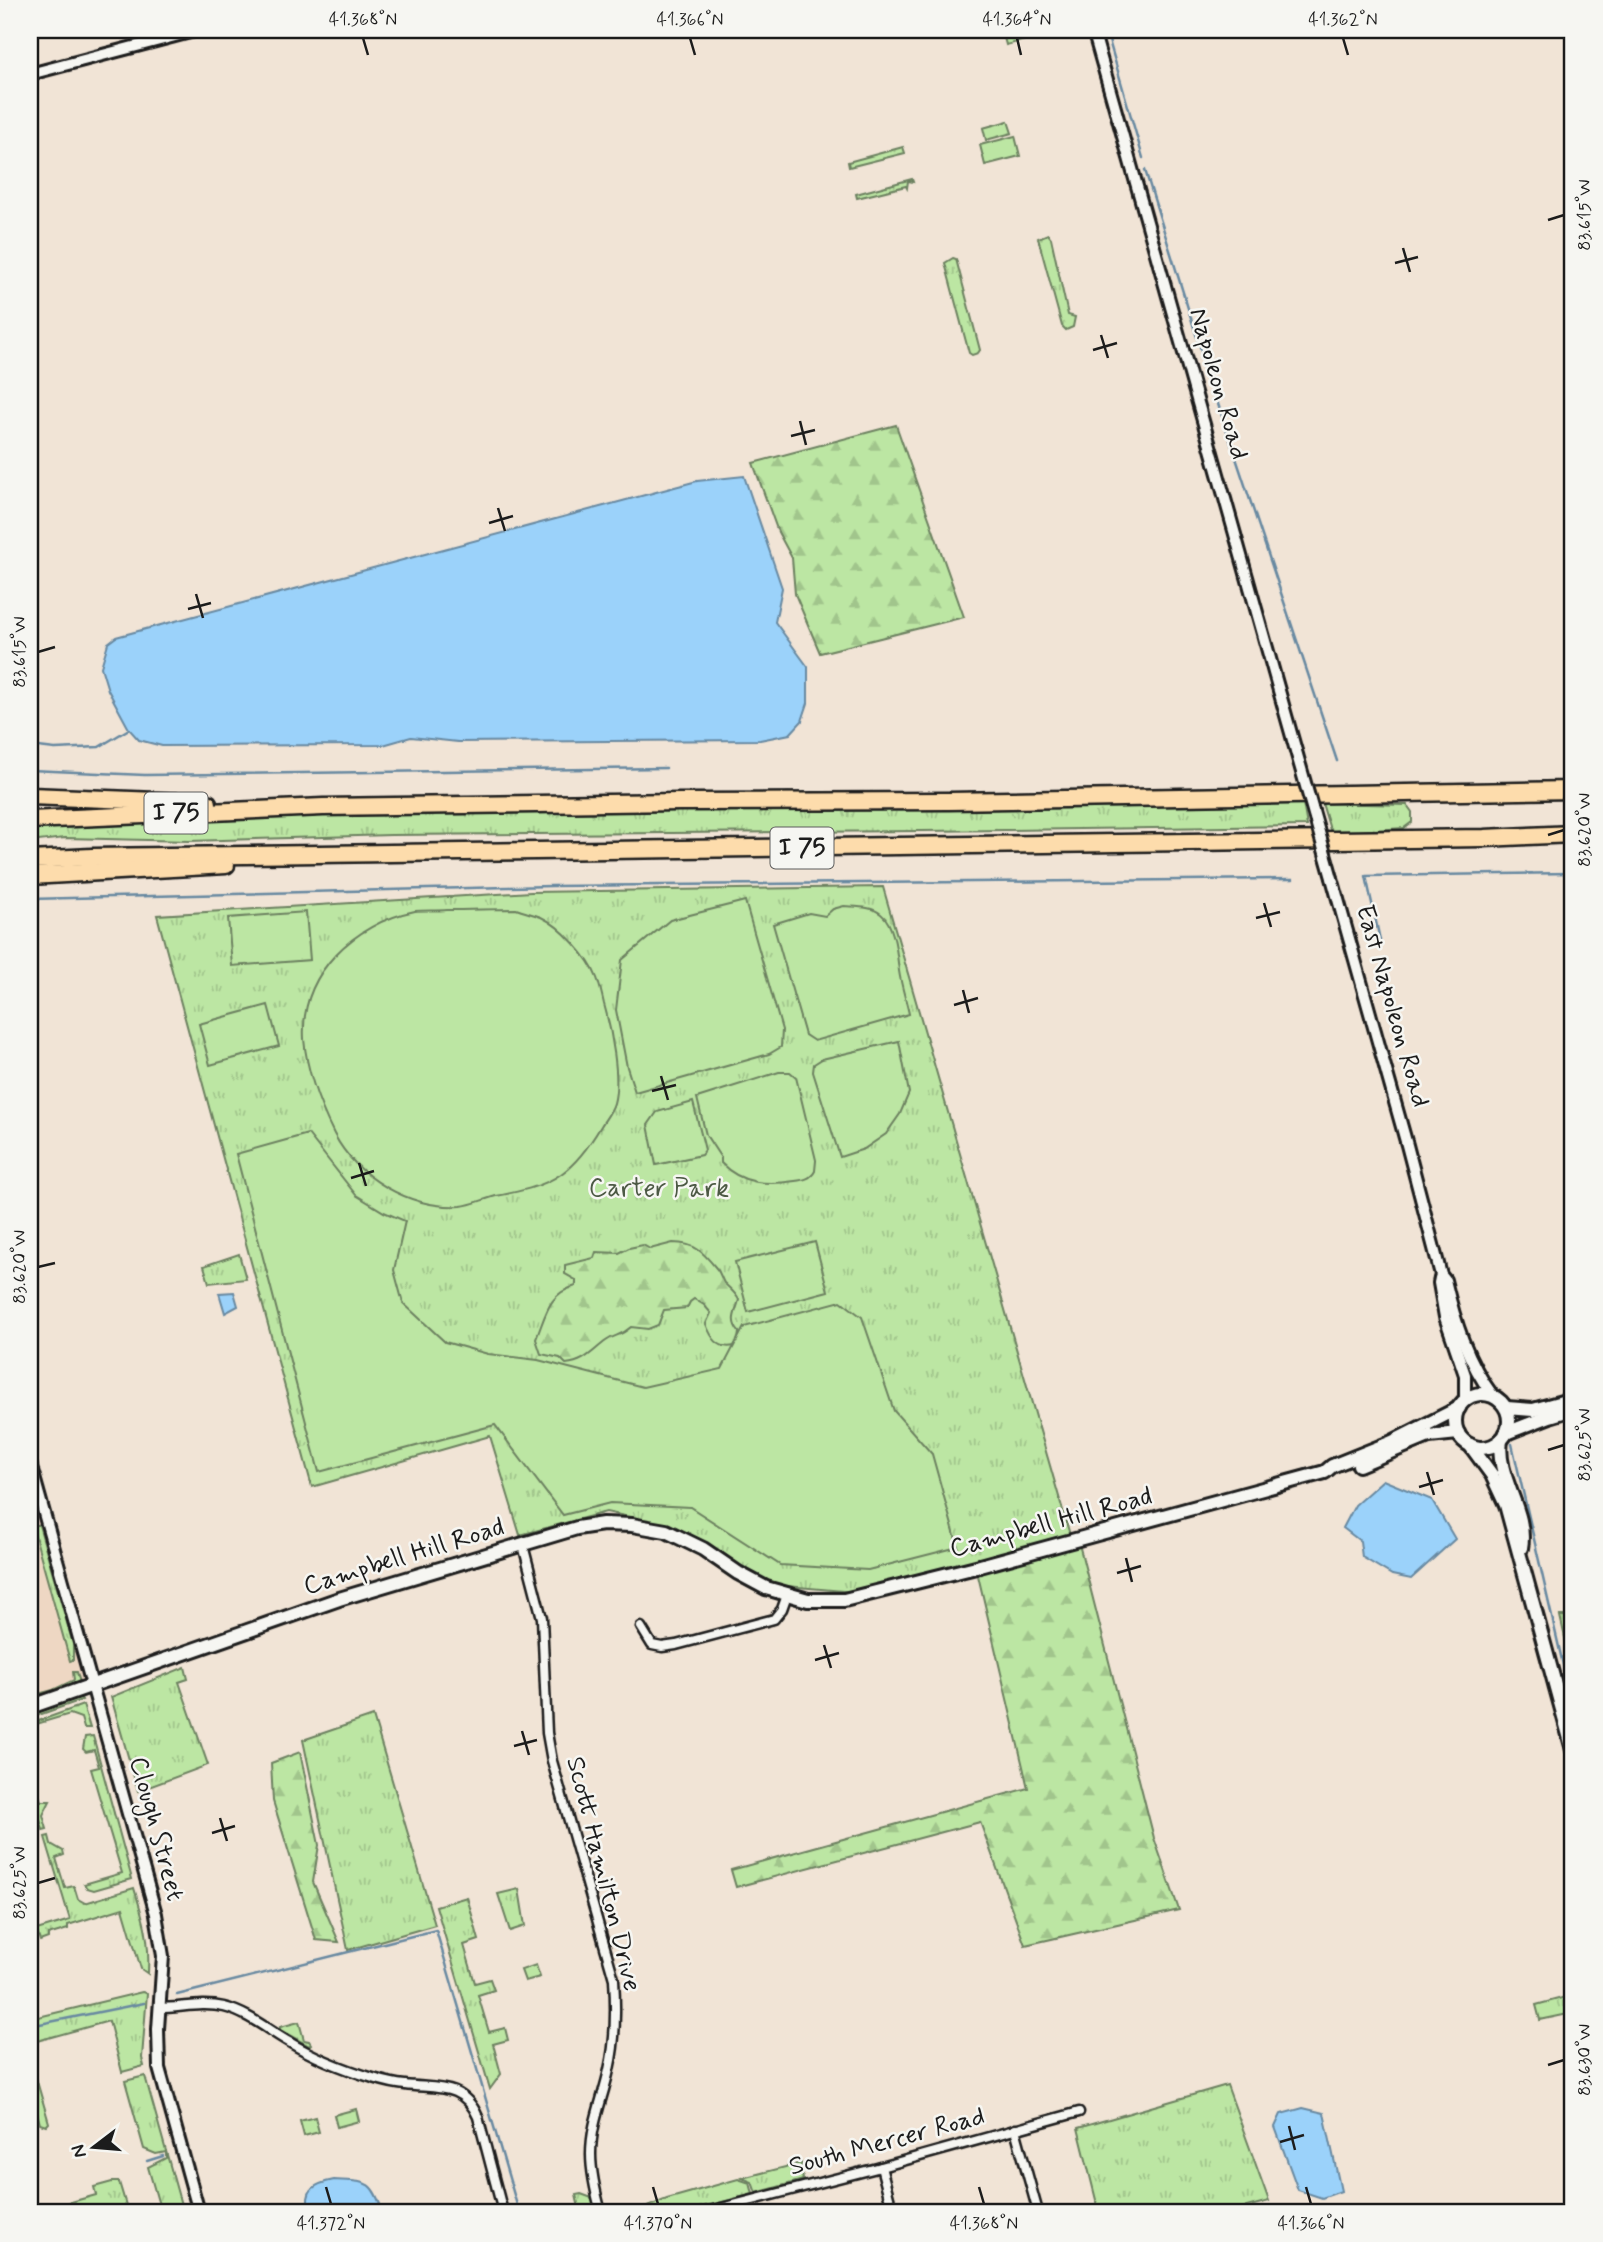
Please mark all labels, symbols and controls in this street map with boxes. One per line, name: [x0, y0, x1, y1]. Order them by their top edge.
text: 41.368°N: [329, 8, 397, 32]
text: 41.366°N: [656, 8, 724, 32]
text: 41.364°N: [982, 8, 1052, 32]
text: 41.362°N: [1308, 8, 1378, 32]
text: 83.615°W: [1573, 179, 1597, 251]
street label: Napoleon Road: [1180, 304, 1256, 464]
text: 83.615°W: [8, 616, 32, 688]
road number: I 75: [144, 792, 208, 834]
text: 83.620°W: [1573, 793, 1597, 867]
road number: I 75: [770, 828, 834, 868]
street label: East Napoleon Road: [1347, 901, 1437, 1111]
park label: Carter Park: [589, 1172, 729, 1206]
text: 83.620°W: [8, 1230, 32, 1304]
text: 83.625°W: [1573, 1408, 1597, 1482]
street label: Campbell Hill Road: [946, 1480, 1156, 1566]
street label: Campbell Hill Road: [299, 1510, 509, 1604]
street label: Clough Street: [118, 1753, 192, 1906]
street label: Scott Hamilton Drive: [557, 1753, 649, 1995]
text: 83.625°W: [8, 1846, 32, 1920]
text: 83.630°W: [1573, 2024, 1597, 2096]
street label: South Mercer Road: [785, 2100, 989, 2184]
north arrow: [60, 2112, 130, 2182]
text: N: [65, 2142, 93, 2161]
text: 41.372°N: [297, 2212, 365, 2236]
text: 41.370°N: [624, 2212, 692, 2236]
text: 41.368°N: [950, 2212, 1018, 2236]
text: 41.366°N: [1277, 2212, 1345, 2236]

